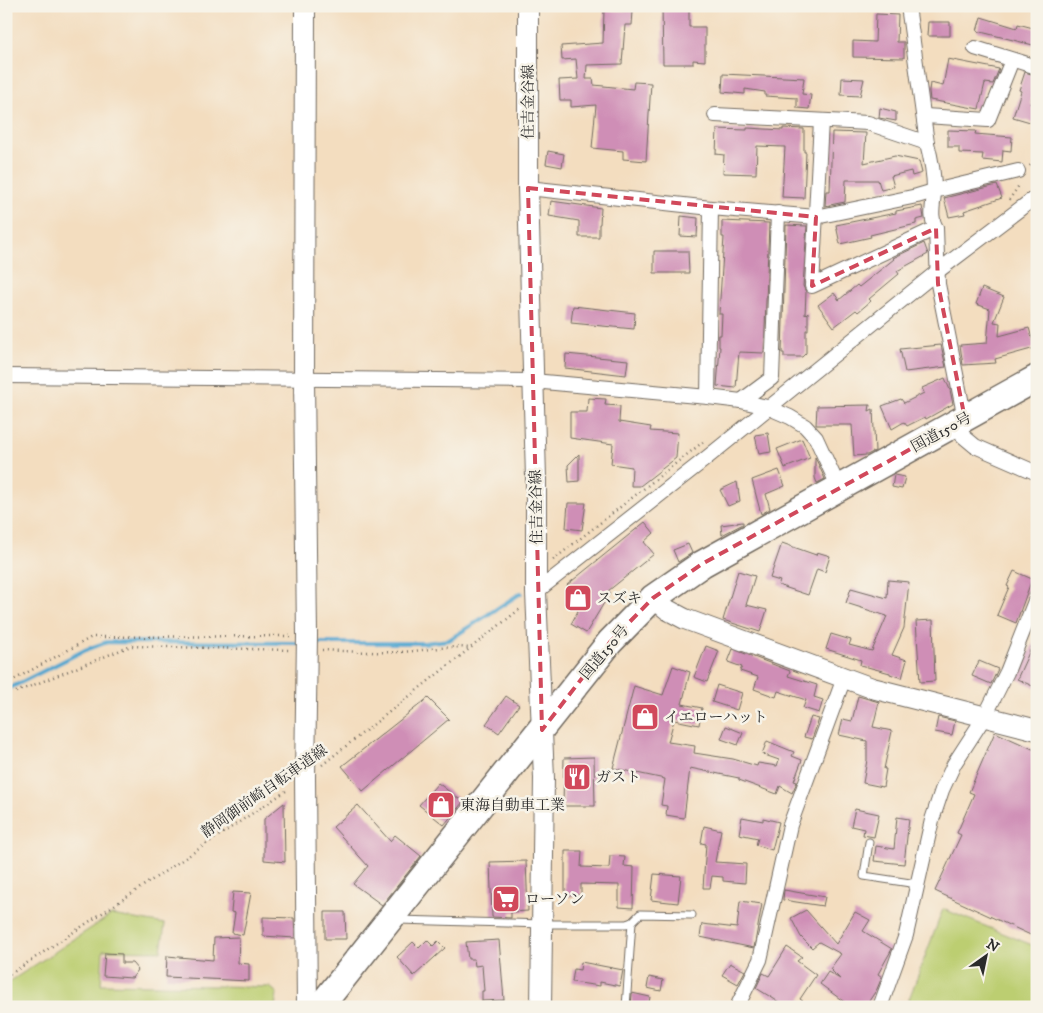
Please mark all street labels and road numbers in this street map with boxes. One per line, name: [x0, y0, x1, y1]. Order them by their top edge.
street label: 住吉金谷線: [519, 64, 538, 140]
street label: 国道150号: [908, 408, 975, 457]
street label: 住吉金谷線: [526, 469, 547, 545]
street label: 国道150号: [576, 621, 633, 684]
street label: 静岡御前崎自転車道線: [197, 741, 331, 842]

